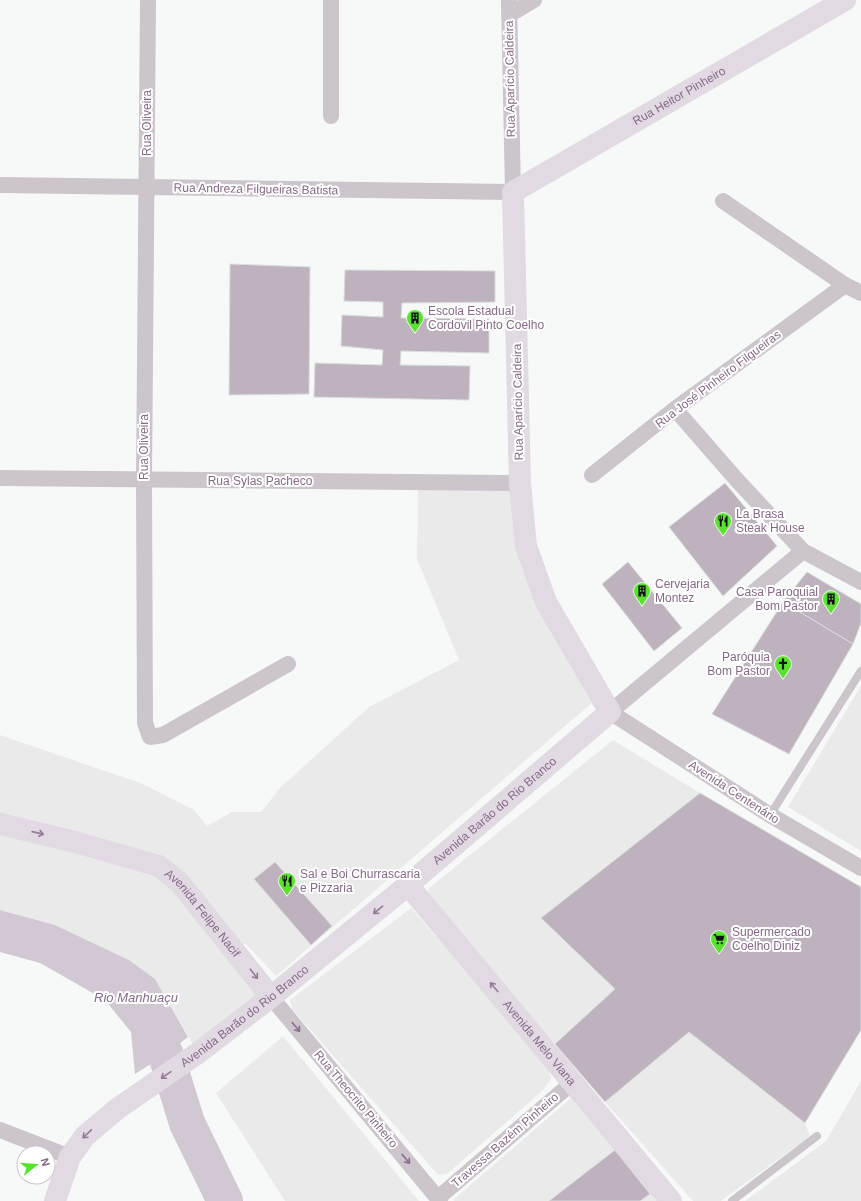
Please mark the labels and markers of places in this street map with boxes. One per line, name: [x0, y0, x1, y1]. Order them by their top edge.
place label: Escola Estadual Cordovil Pinto Coelho: [428, 304, 544, 332]
building icon: Escola Estadual Cordovil Pinto Coelho: [405, 308, 425, 333]
place label: La Brasa Steak House: [736, 507, 805, 535]
restaurant icon: La Brasa Steak House: [713, 511, 733, 536]
place label: Cervejaria Montez: [655, 577, 710, 605]
building icon: Cervejaria Montez: [632, 581, 652, 606]
place label: Casa Paroquial Bom Pastor: [736, 585, 818, 613]
building icon: Casa Paroquial Bom Pastor: [821, 589, 841, 614]
place label: Paróquia Bom Pastor: [707, 650, 770, 678]
church icon: Paróquia Bom Pastor: [773, 654, 793, 679]
place label: Sal e Boi Churrascaria e Pizzaria: [300, 867, 420, 895]
restaurant icon: Sal e Boi Churrascaria e Pizzaria: [277, 871, 297, 896]
place label: Supermercado Coelho Diniz: [732, 925, 811, 953]
supermarket icon: Supermercado Coelho Diniz: [709, 929, 729, 954]

